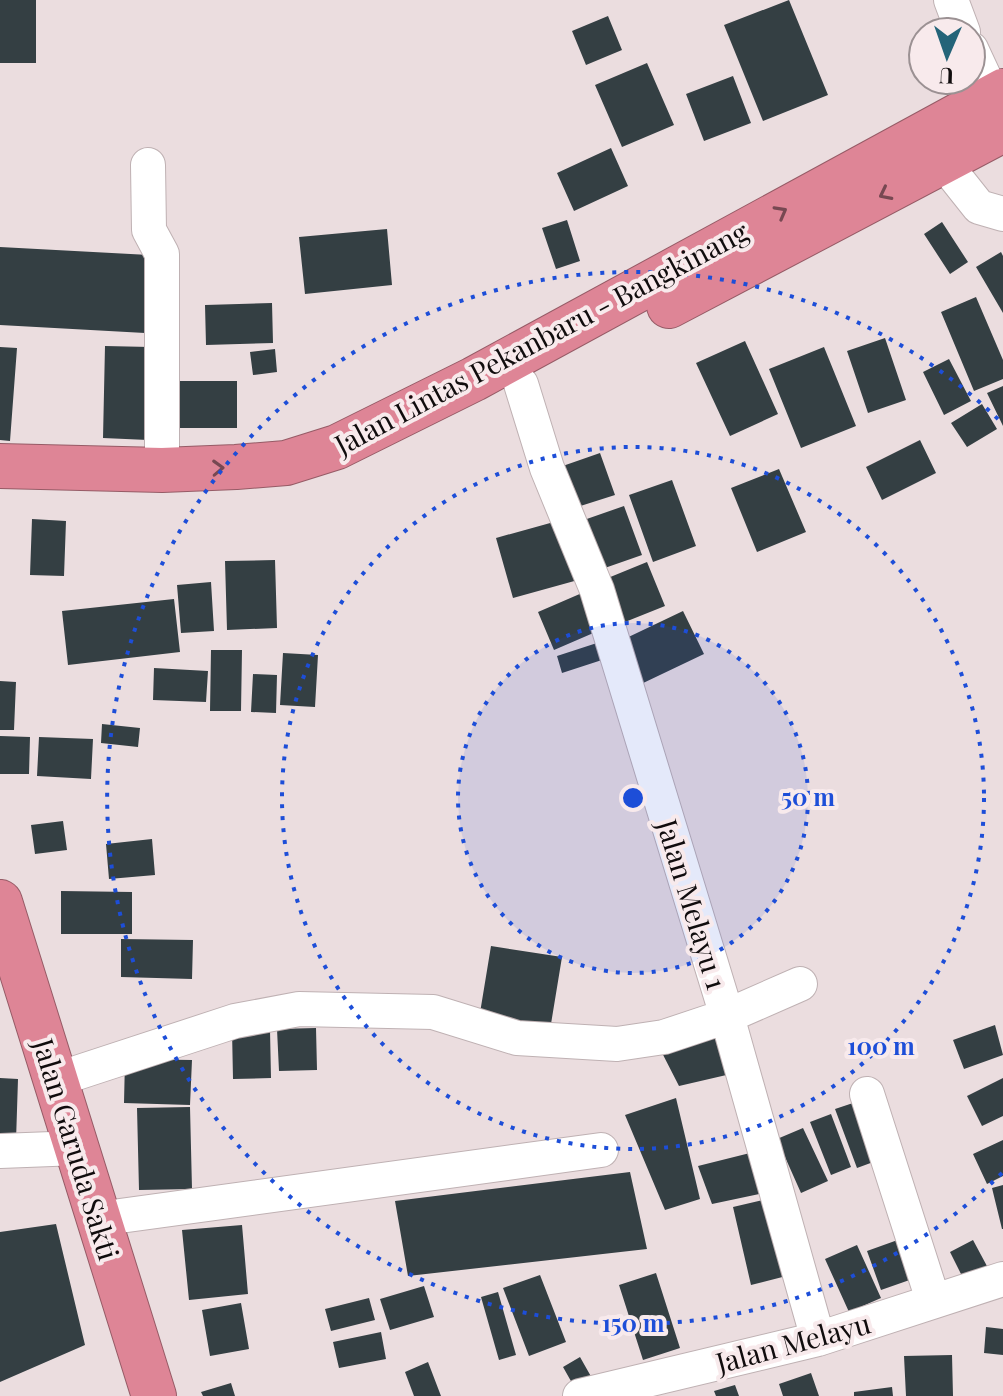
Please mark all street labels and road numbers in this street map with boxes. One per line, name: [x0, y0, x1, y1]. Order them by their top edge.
street label: Jalan Lintas Pekanbaru - Bangkinang: [327, 212, 754, 463]
street label: Jalan Melayu 1: [649, 814, 736, 993]
street label: Jalan Garuda Sakti: [25, 1033, 128, 1264]
street label: Jalan Melayu: [711, 1304, 874, 1381]

